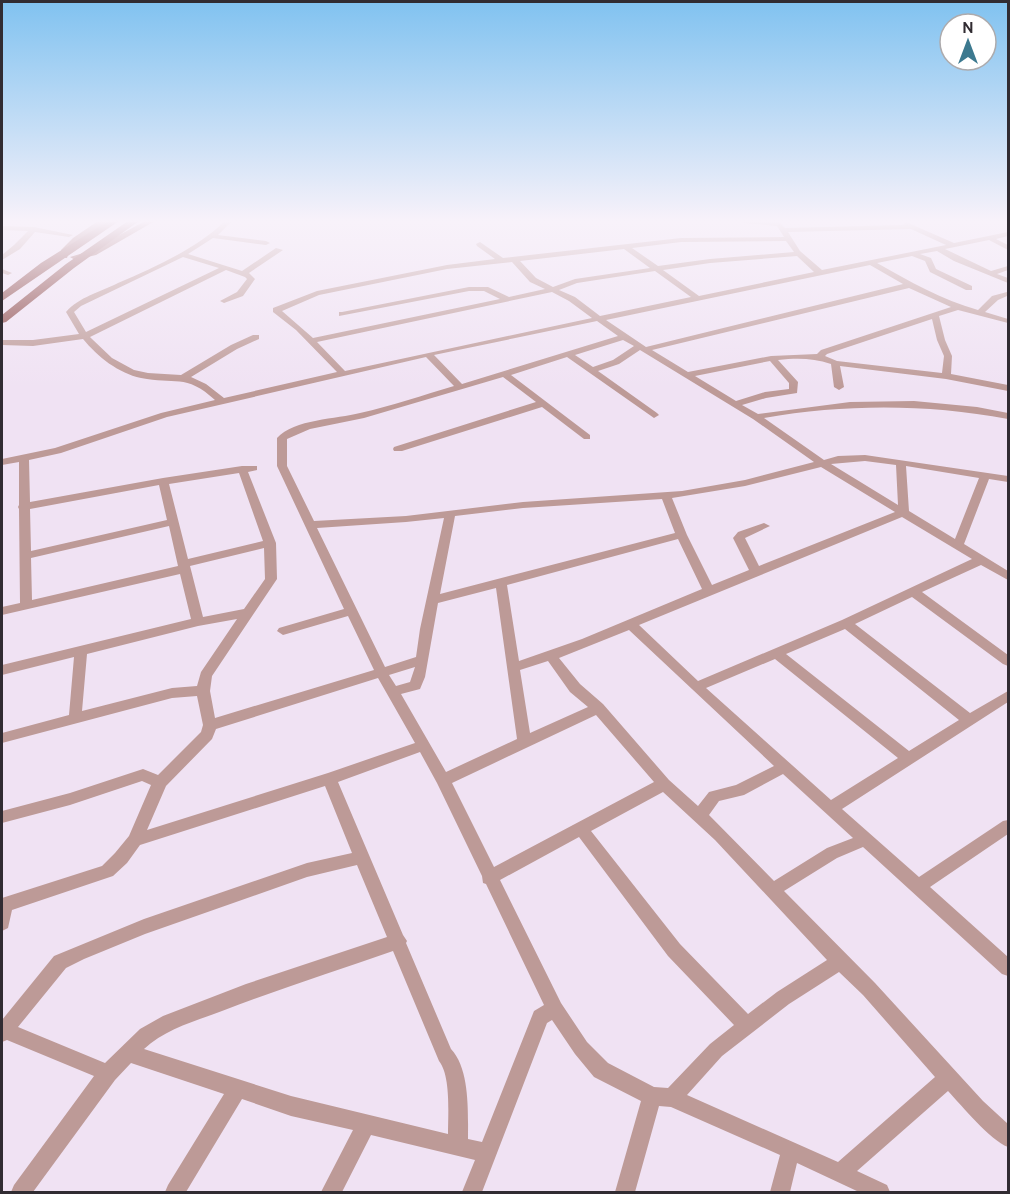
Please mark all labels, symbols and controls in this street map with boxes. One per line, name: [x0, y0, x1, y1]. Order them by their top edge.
north arrow: [938, 12, 998, 72]
text: N: [962, 18, 974, 37]

